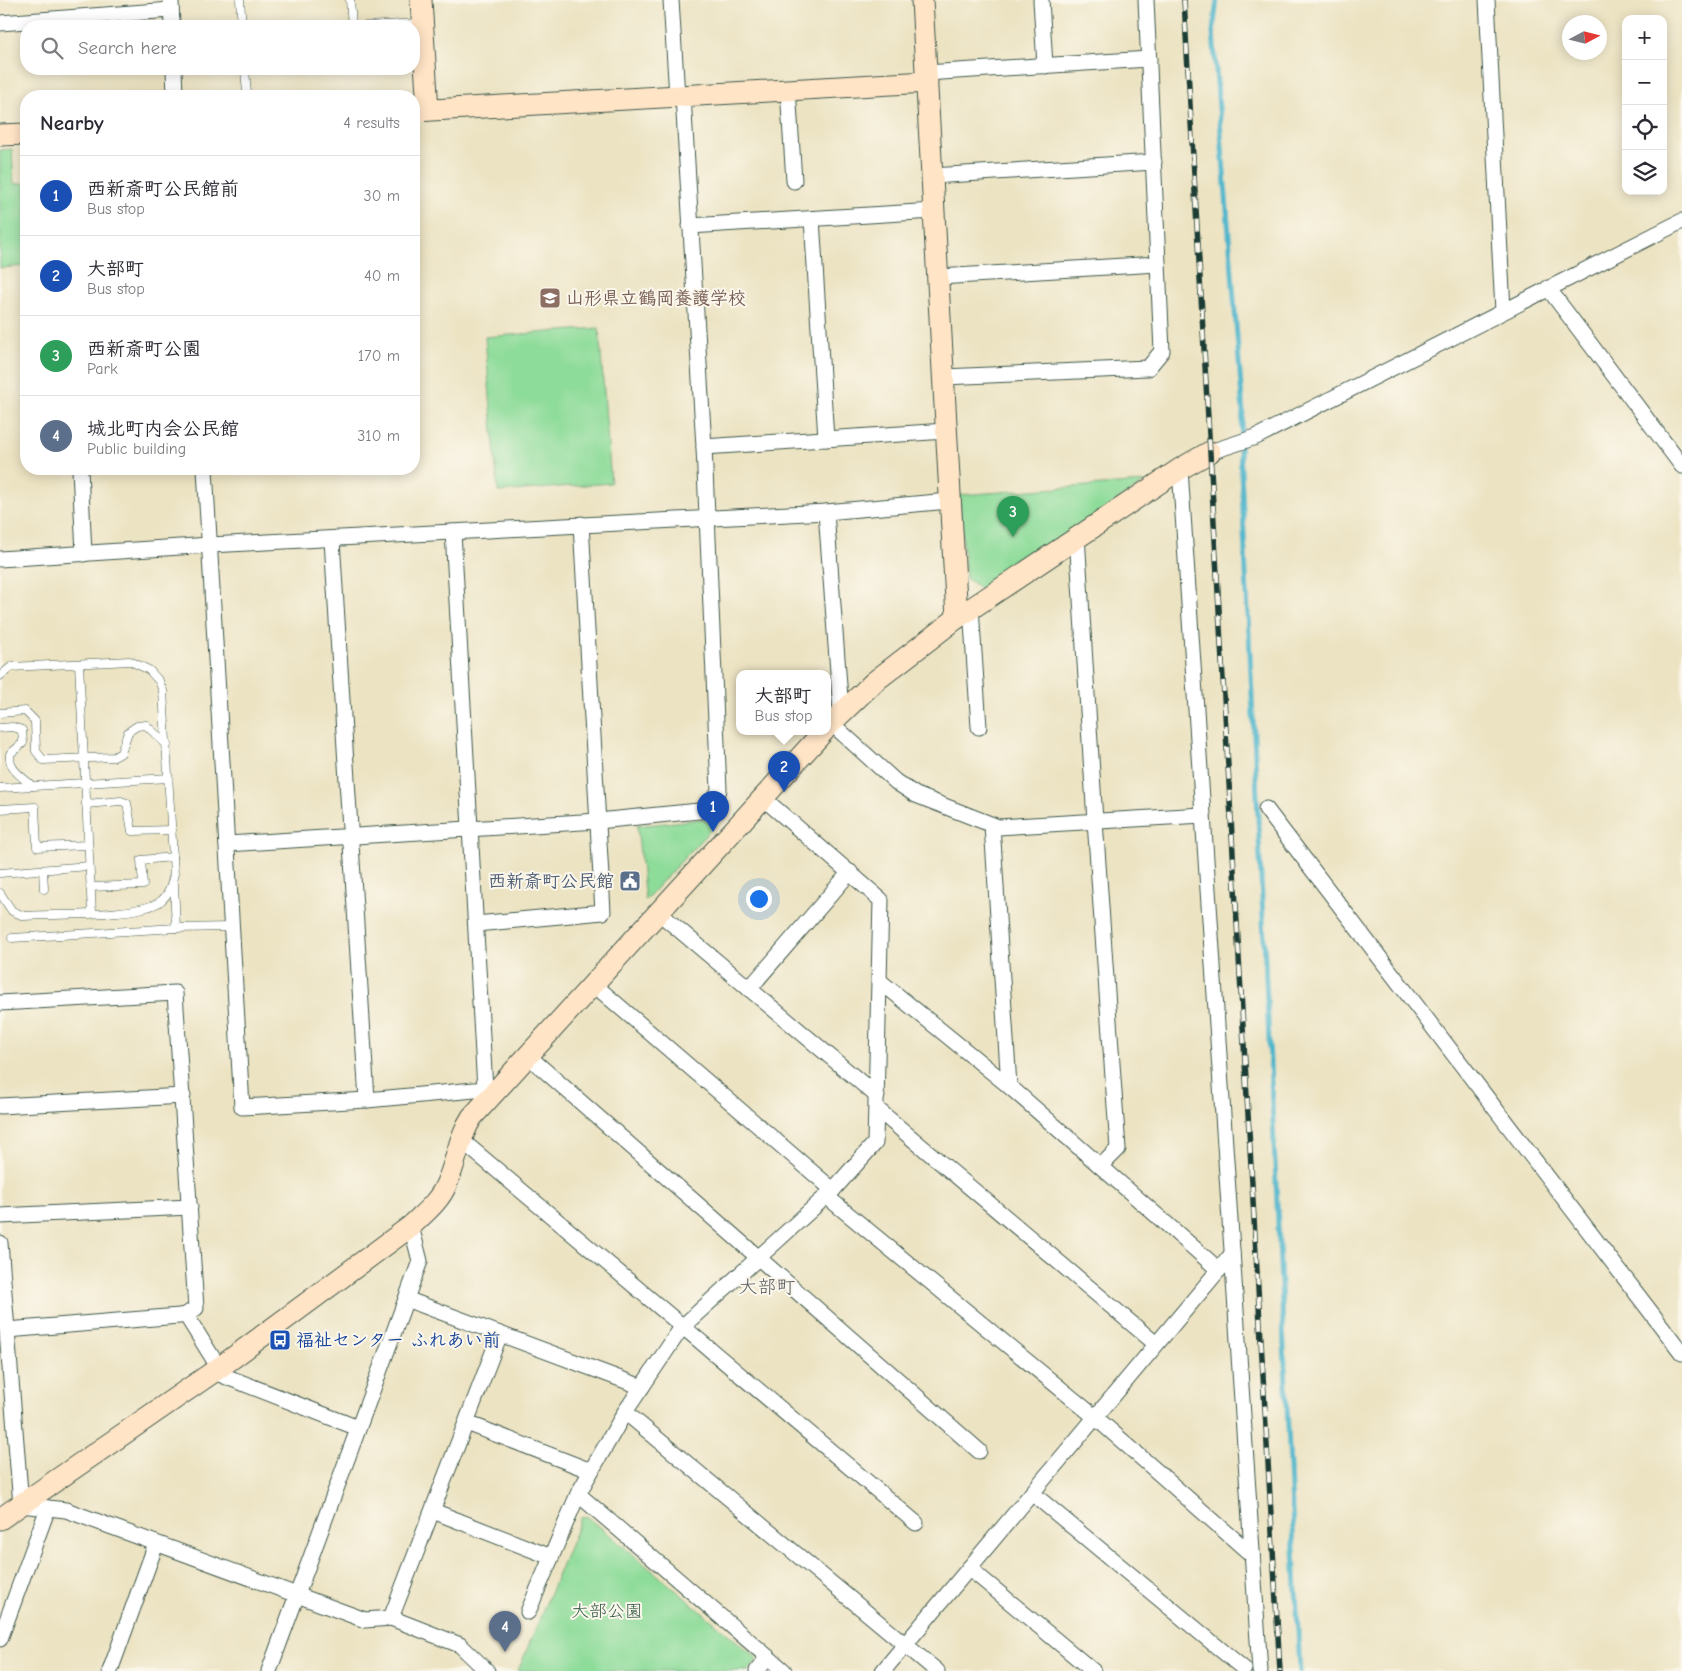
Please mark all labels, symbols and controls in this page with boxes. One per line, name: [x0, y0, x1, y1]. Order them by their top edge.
north arrow: [1562, 15, 1607, 60]
map controls: [1622, 15, 1667, 195]
button: +: [1622, 15, 1667, 60]
search box: [20, 20, 420, 75]
icon: search: [38, 34, 66, 62]
text: Search here: [78, 37, 177, 59]
button: −: [1622, 60, 1667, 105]
button: locate: [1622, 105, 1667, 150]
text: Nearby: [40, 111, 104, 135]
text: 4 results: [343, 114, 400, 132]
button: layers: [1622, 150, 1667, 195]
text: 西新斎町公民館前: [87, 178, 239, 200]
text: 1: [53, 187, 59, 205]
text: 30 m: [364, 187, 400, 205]
text: Bus stop: [87, 200, 145, 218]
text: 大部町: [87, 258, 144, 280]
text: 2: [52, 267, 60, 285]
text: 40 m: [364, 267, 400, 285]
text: Bus stop: [87, 280, 145, 298]
school or university icon: 山形県立鶴岡養護学校: [538, 286, 562, 310]
place label: 山形県立鶴岡養護学校: [566, 288, 746, 309]
text: 西新斎町公園: [87, 338, 201, 360]
text: 3: [52, 347, 60, 365]
text: 170 m: [358, 347, 400, 365]
text: Park: [87, 360, 118, 378]
text: 城北町内会公民館: [87, 418, 239, 440]
text: 4: [52, 427, 60, 445]
text: 310 m: [357, 427, 400, 445]
text: Public building: [87, 440, 186, 458]
pin: 3: [997, 496, 1029, 537]
popup: [736, 670, 831, 735]
text: 大部町: [755, 685, 812, 707]
text: Bus stop: [755, 707, 812, 725]
pin: 2: [768, 751, 800, 792]
pin: 1: [697, 791, 729, 832]
public building icon: 西新斎町公民館: [618, 869, 642, 893]
place label: 西新斎町公民館: [488, 871, 614, 892]
your location: [746, 886, 772, 912]
district label: 大部町: [738, 1276, 796, 1298]
bus stop icon: 福祉センター ふれあい前: [268, 1328, 292, 1352]
place label: 福祉センター ふれあい前: [296, 1330, 500, 1351]
park label: 大部公園: [571, 1601, 643, 1622]
pin: 4: [489, 1611, 521, 1652]

